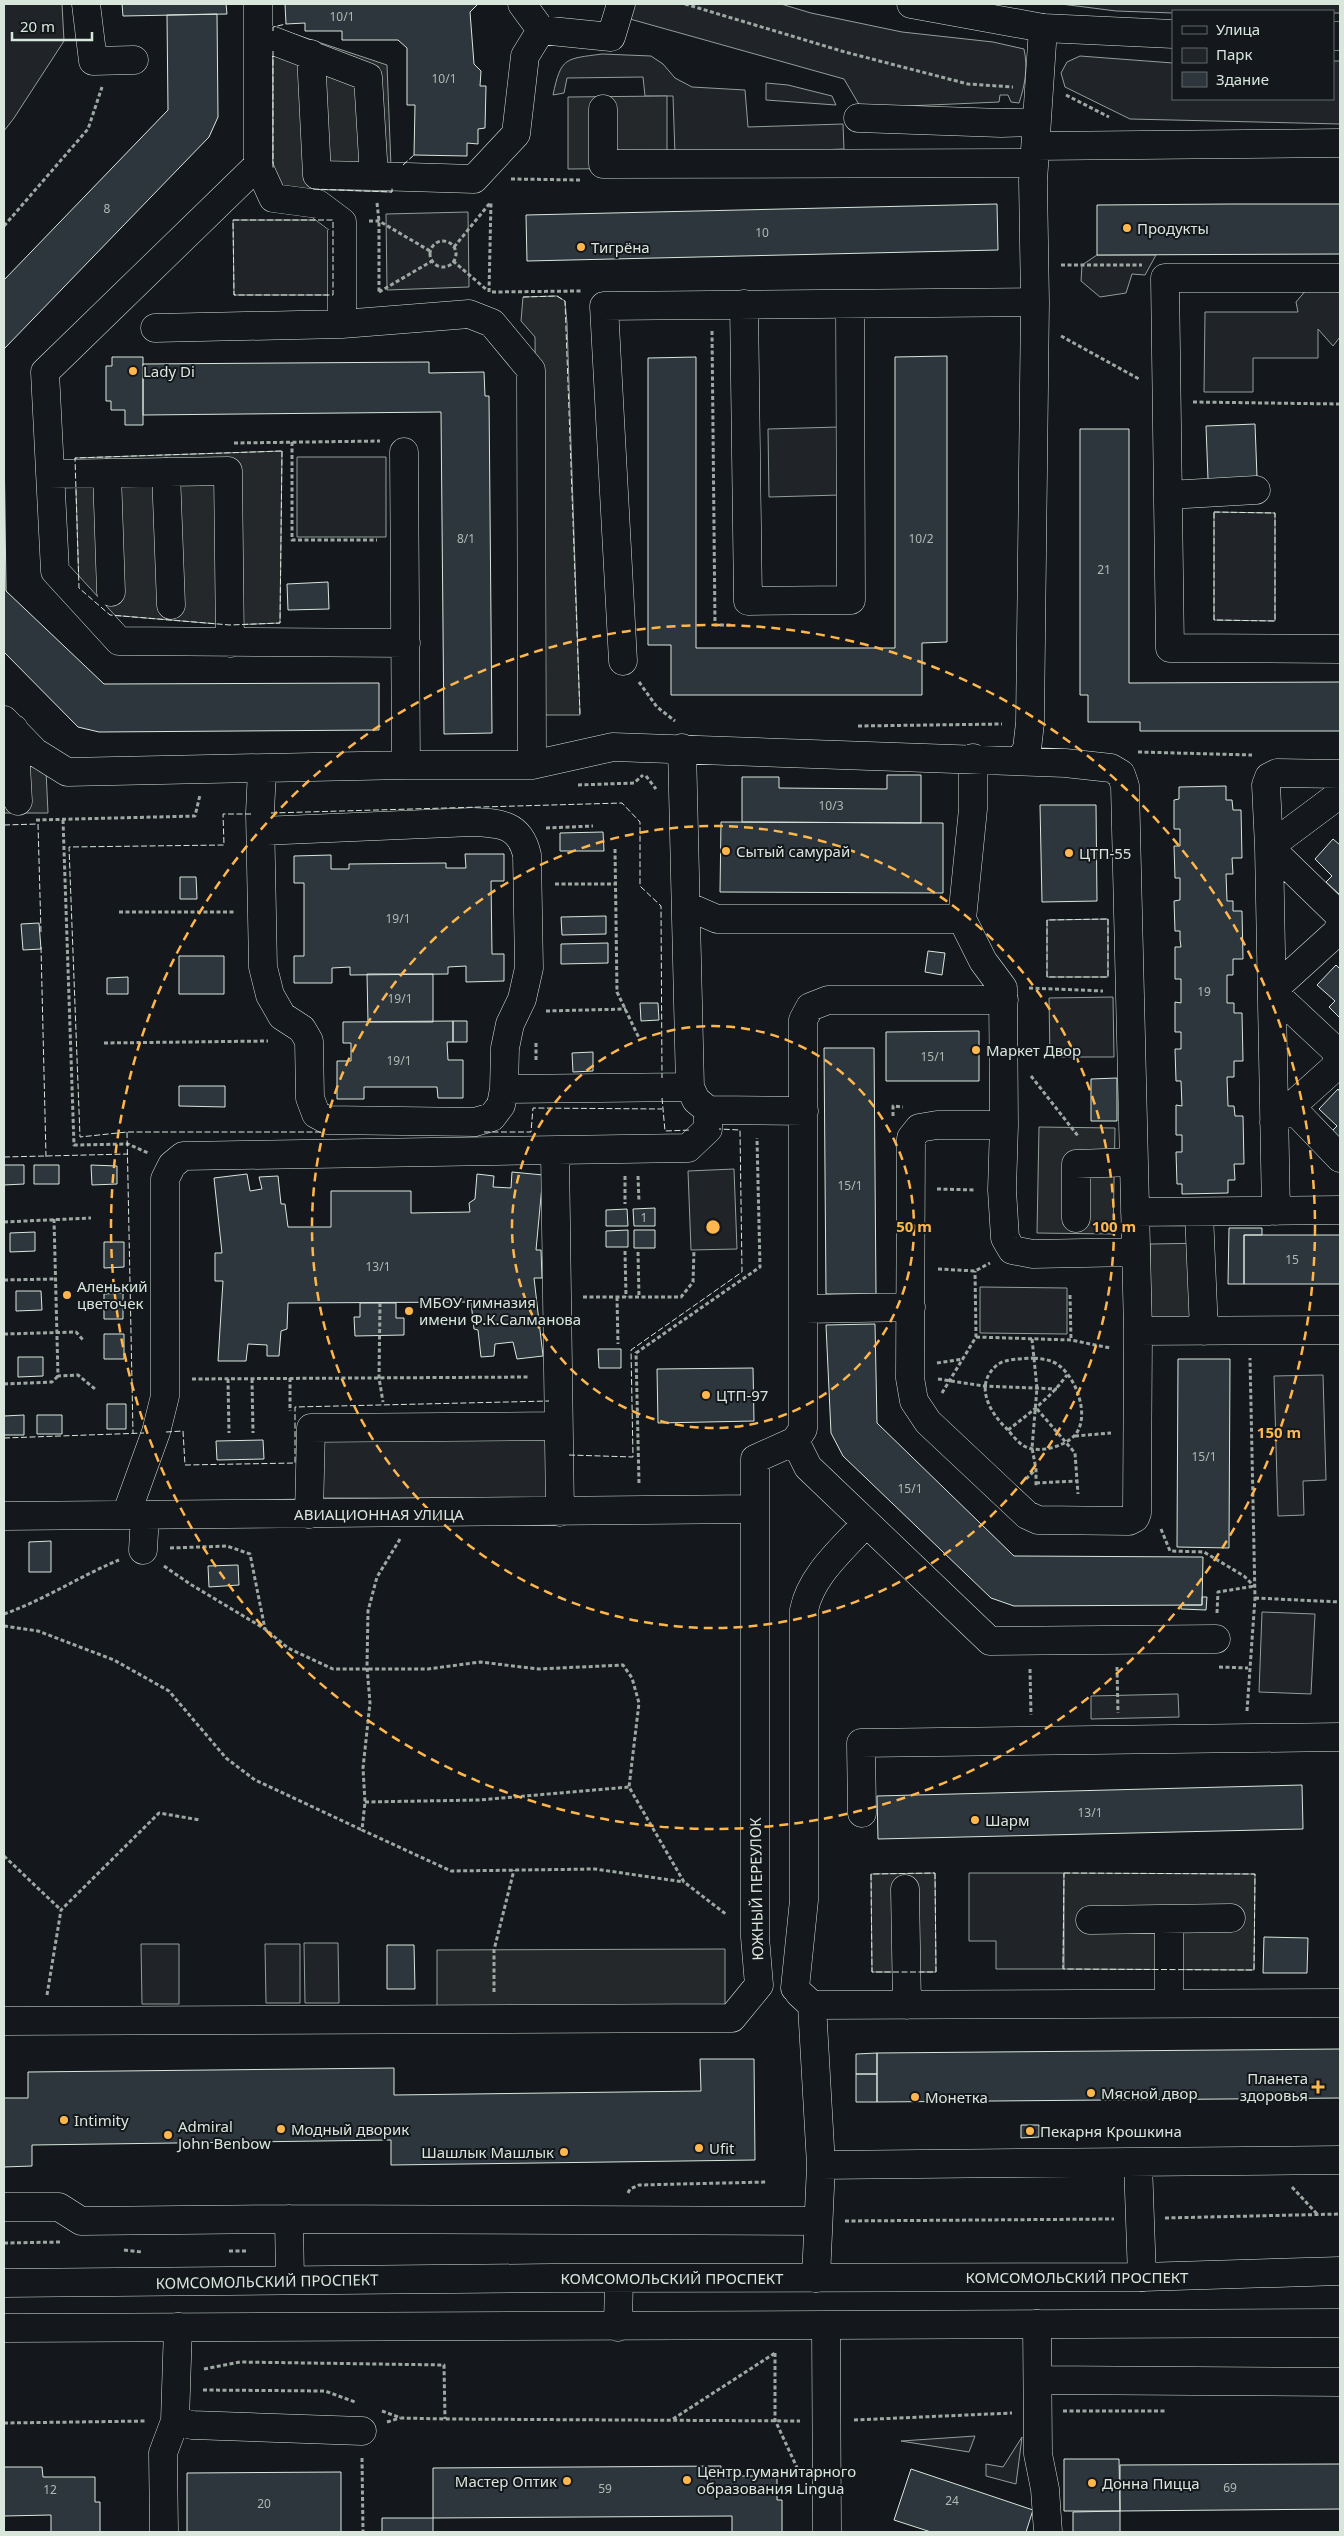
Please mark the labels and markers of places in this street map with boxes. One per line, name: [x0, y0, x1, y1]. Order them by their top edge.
place label: Продукты: [1137, 218, 1209, 238]
marker: Продукты: [1121, 222, 1133, 234]
place label: Тигрёна: [591, 237, 650, 257]
marker: Тигрёна: [575, 241, 587, 253]
place label: Lady Di: [143, 361, 195, 381]
marker: Lady Di: [127, 365, 139, 377]
place label: Сытый самурай: [736, 841, 850, 861]
place label: ЦТП-55: [1079, 843, 1131, 863]
marker: Сытый самурай: [720, 845, 732, 857]
marker: ЦТП-55: [1063, 847, 1075, 859]
place label: Маркет Двор: [986, 1040, 1081, 1060]
marker: Маркет Двор: [970, 1044, 982, 1056]
centre of rings: [704, 1218, 722, 1236]
place label: Аленький цветочек: [77, 1276, 148, 1313]
marker: Аленький цветочек: [61, 1289, 73, 1301]
place label: МБОУ гимназия имени Ф.К.Салманова: [419, 1292, 581, 1329]
marker: МБОУ гимназия имени Ф.К.Салманова: [403, 1305, 415, 1317]
place label: ЦТП-97: [716, 1385, 768, 1405]
marker: ЦТП-97: [700, 1389, 712, 1401]
place label: Шарм: [985, 1810, 1030, 1830]
marker: Шарм: [969, 1814, 981, 1826]
place label: Планета здоровья: [1240, 2068, 1308, 2105]
marker: Планета здоровья: [1312, 2081, 1324, 2093]
place label: Мясной двор: [1101, 2083, 1198, 2103]
place label: Монетка: [925, 2087, 988, 2107]
marker: Мясной двор: [1085, 2087, 1097, 2099]
marker: Монетка: [909, 2091, 921, 2103]
place label: Intimity: [74, 2110, 129, 2130]
marker: Intimity: [58, 2114, 70, 2126]
place label: Admiral John Benbow: [176, 2116, 271, 2153]
place label: Модный дворик: [291, 2119, 409, 2139]
place label: Пекарня Крошкина: [1040, 2121, 1182, 2141]
marker: Модный дворик: [275, 2123, 287, 2135]
marker: Пекарня Крошкина: [1024, 2125, 1036, 2137]
marker: Admiral John Benbow: [162, 2129, 174, 2141]
place label: Ufit: [709, 2138, 735, 2158]
place label: Шашлык Машлык: [421, 2142, 554, 2162]
marker: Ufit: [693, 2142, 705, 2154]
marker: Шашлык Машлык: [558, 2146, 570, 2158]
place label: Центр гуманитарного образования Lingua: [697, 2461, 856, 2498]
place label: Мастер Оптик: [455, 2471, 557, 2491]
place label: Донна Пицца: [1102, 2473, 1200, 2493]
marker: Центр гуманитарного образования Lingua: [681, 2474, 693, 2486]
marker: Мастер Оптик: [561, 2475, 573, 2487]
marker: Донна Пицца: [1086, 2477, 1098, 2489]

